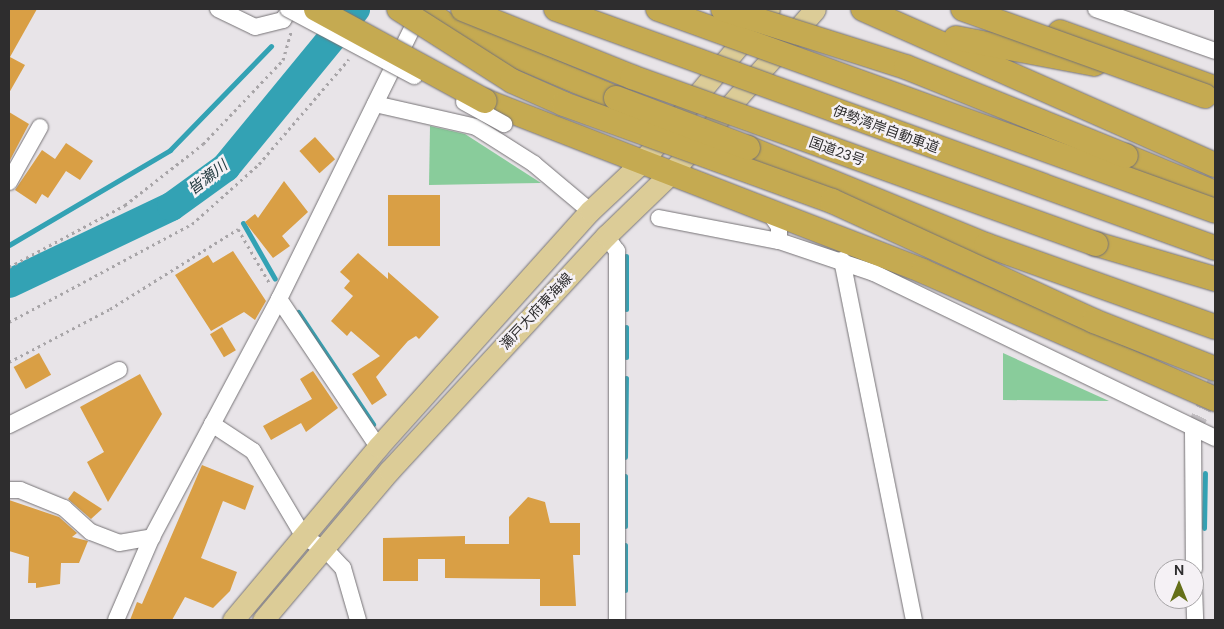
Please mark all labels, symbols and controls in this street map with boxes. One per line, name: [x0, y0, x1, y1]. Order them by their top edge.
street label: 伊勢湾岸自動車道: [831, 102, 941, 156]
street label: 国道23号: [807, 133, 867, 169]
water label: 皆瀬川: [185, 157, 231, 199]
street label: 瀬戸大府東海線: [496, 269, 576, 353]
north arrow: [1154, 559, 1204, 609]
text: N: [1174, 561, 1184, 579]

